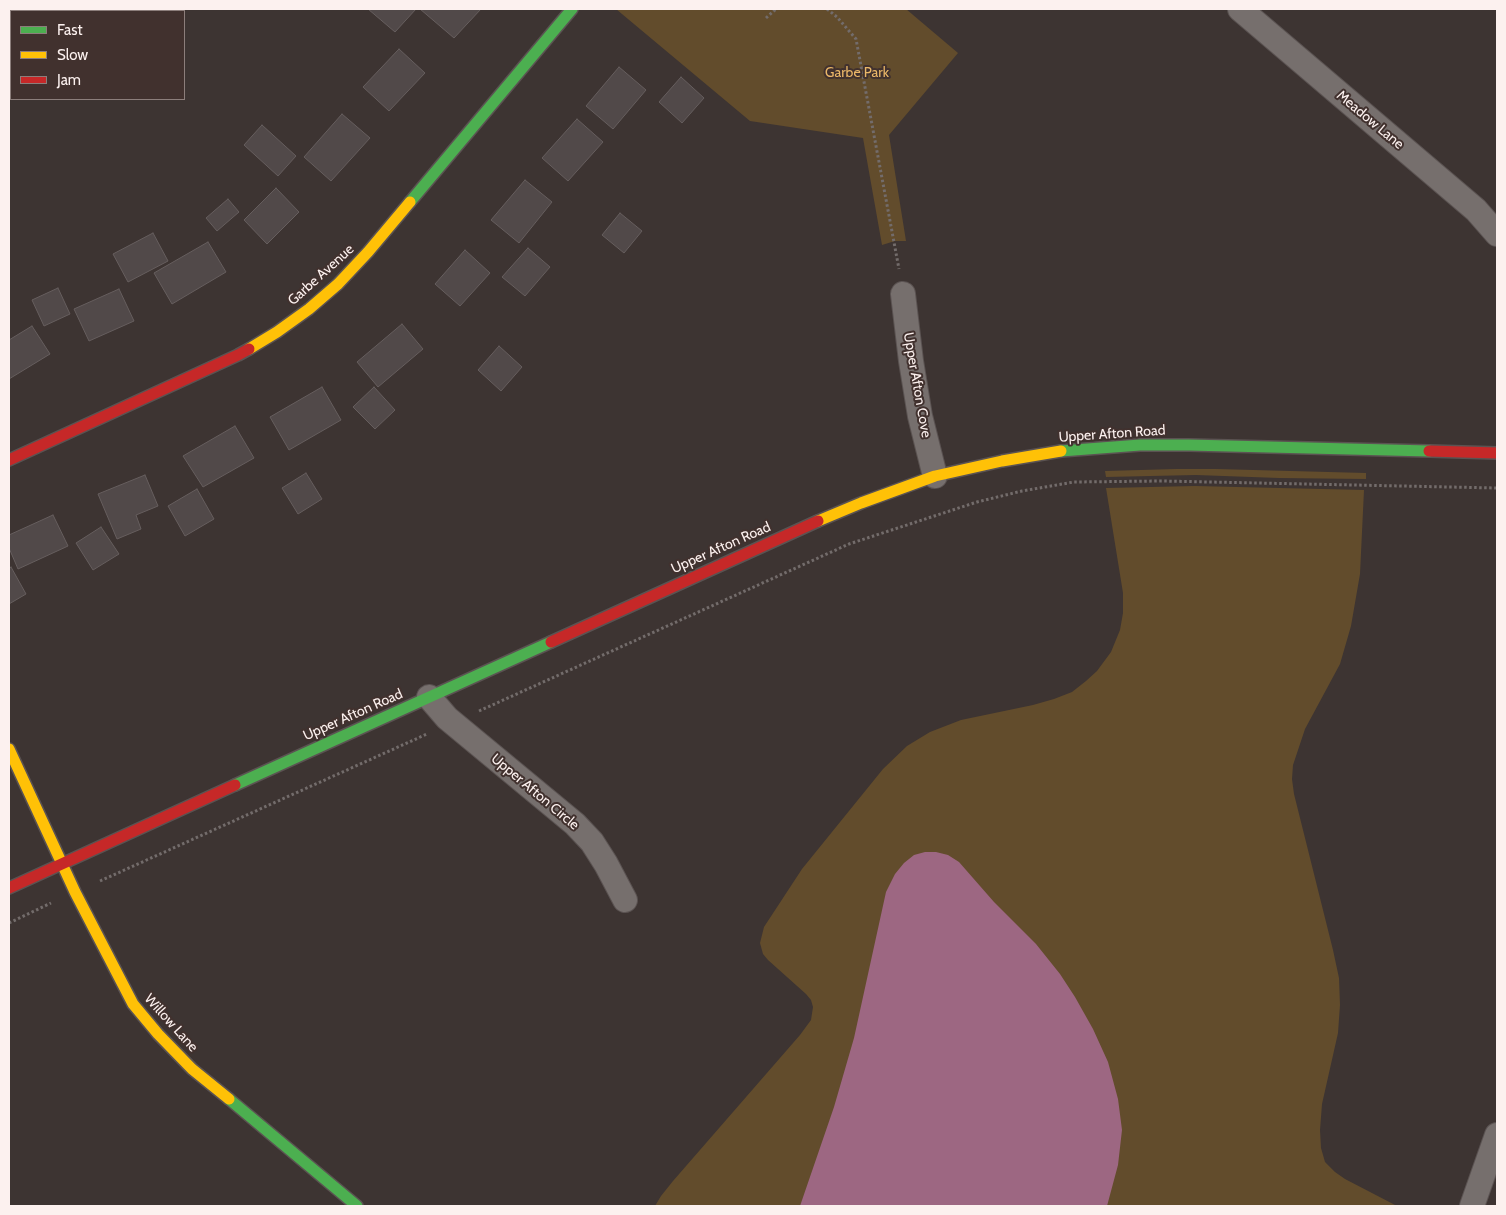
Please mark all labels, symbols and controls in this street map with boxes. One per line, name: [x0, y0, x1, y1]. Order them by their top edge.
legend: [10, 10, 185, 100]
text: Fast: [57, 21, 82, 39]
text: Slow: [57, 46, 88, 64]
park label: Garbe Park: [825, 65, 889, 81]
text: Jam: [57, 71, 81, 89]
street label: Meadow Lane: [1333, 87, 1407, 153]
street label: Garbe Avenue: [285, 241, 357, 309]
street label: Upper Afton Cove: [899, 331, 935, 439]
street label: Upper Afton Road: [1058, 422, 1166, 446]
street label: Upper Afton Road: [669, 519, 773, 577]
street label: Upper Afton Road: [301, 686, 405, 744]
street label: Upper Afton Circle: [488, 750, 582, 834]
street label: Willow Lane: [141, 991, 201, 1055]

